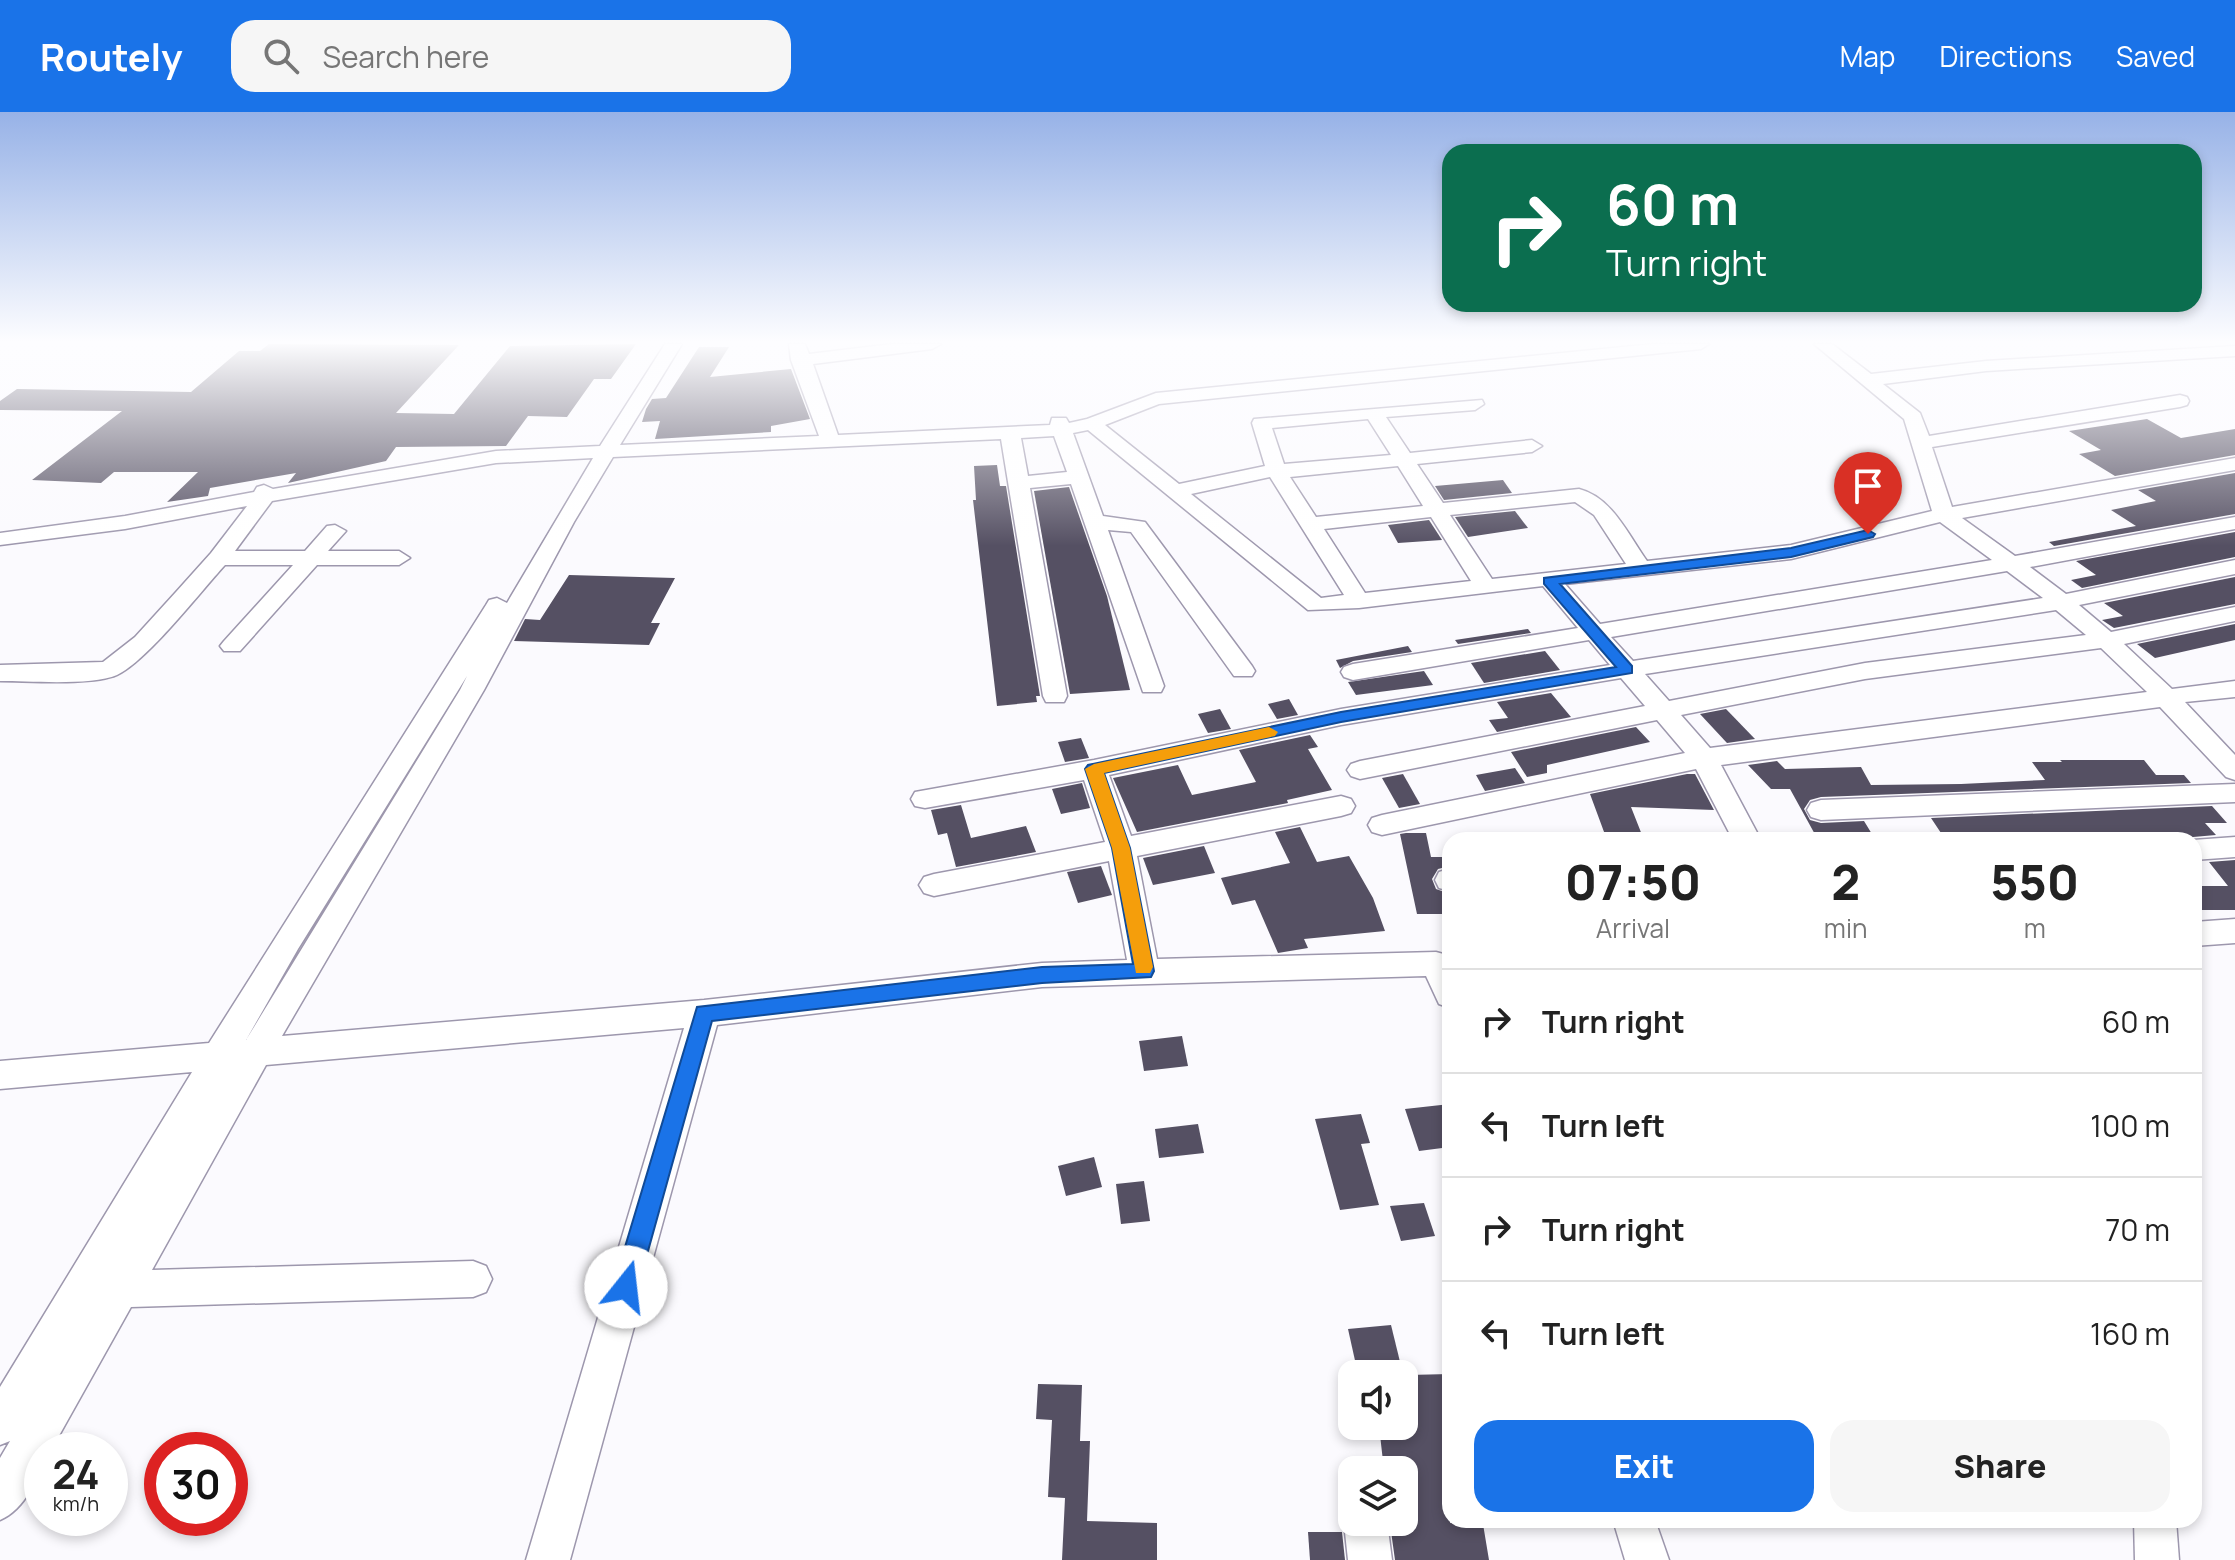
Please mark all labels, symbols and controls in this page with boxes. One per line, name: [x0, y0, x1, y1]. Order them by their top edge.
search box: [231, 20, 791, 92]
text: Routely: [40, 30, 183, 82]
icon: search: [259, 34, 303, 78]
text: Search here: [323, 36, 489, 77]
text: Map: [1840, 37, 1895, 75]
text: Directions: [1939, 37, 2072, 75]
text: Saved: [2116, 37, 2195, 75]
text: 60 m: [1606, 165, 1739, 242]
icon: right: [1474, 176, 1578, 280]
text: Turn right: [1606, 238, 1767, 287]
pin: [1834, 452, 1902, 534]
icon: arrive: [1846, 464, 1890, 508]
text: 07:50: [1565, 849, 1701, 914]
text: 2: [1831, 849, 1860, 914]
text: 550: [1990, 849, 2079, 914]
text: Arrival: [1596, 910, 1670, 946]
text: min: [1824, 910, 1867, 946]
text: m: [2024, 910, 2046, 946]
icon: right: [1474, 999, 1518, 1043]
text: Turn right: [1542, 1001, 1685, 1042]
text: 60 m: [2102, 1001, 2170, 1042]
icon: left: [1474, 1103, 1518, 1147]
text: Turn left: [1542, 1105, 1665, 1146]
text: 100 m: [2090, 1105, 2170, 1146]
icon: right: [1474, 1207, 1518, 1251]
text: Turn right: [1542, 1209, 1685, 1250]
text: 70 m: [2105, 1209, 2170, 1250]
position arrow: [584, 1245, 668, 1329]
icon: left: [1474, 1311, 1518, 1355]
text: Turn left: [1542, 1313, 1665, 1354]
text: 160 m: [2090, 1313, 2170, 1354]
map controls: [1338, 1360, 1418, 1536]
button: sound: [1338, 1360, 1418, 1440]
button: Exit: [1474, 1420, 1814, 1512]
button: Share: [1830, 1420, 2170, 1512]
speed limit sign: 30: [144, 1432, 248, 1536]
text: 24: [52, 1446, 100, 1501]
button: layers: [1338, 1456, 1418, 1536]
text: km/h: [53, 1490, 99, 1517]

